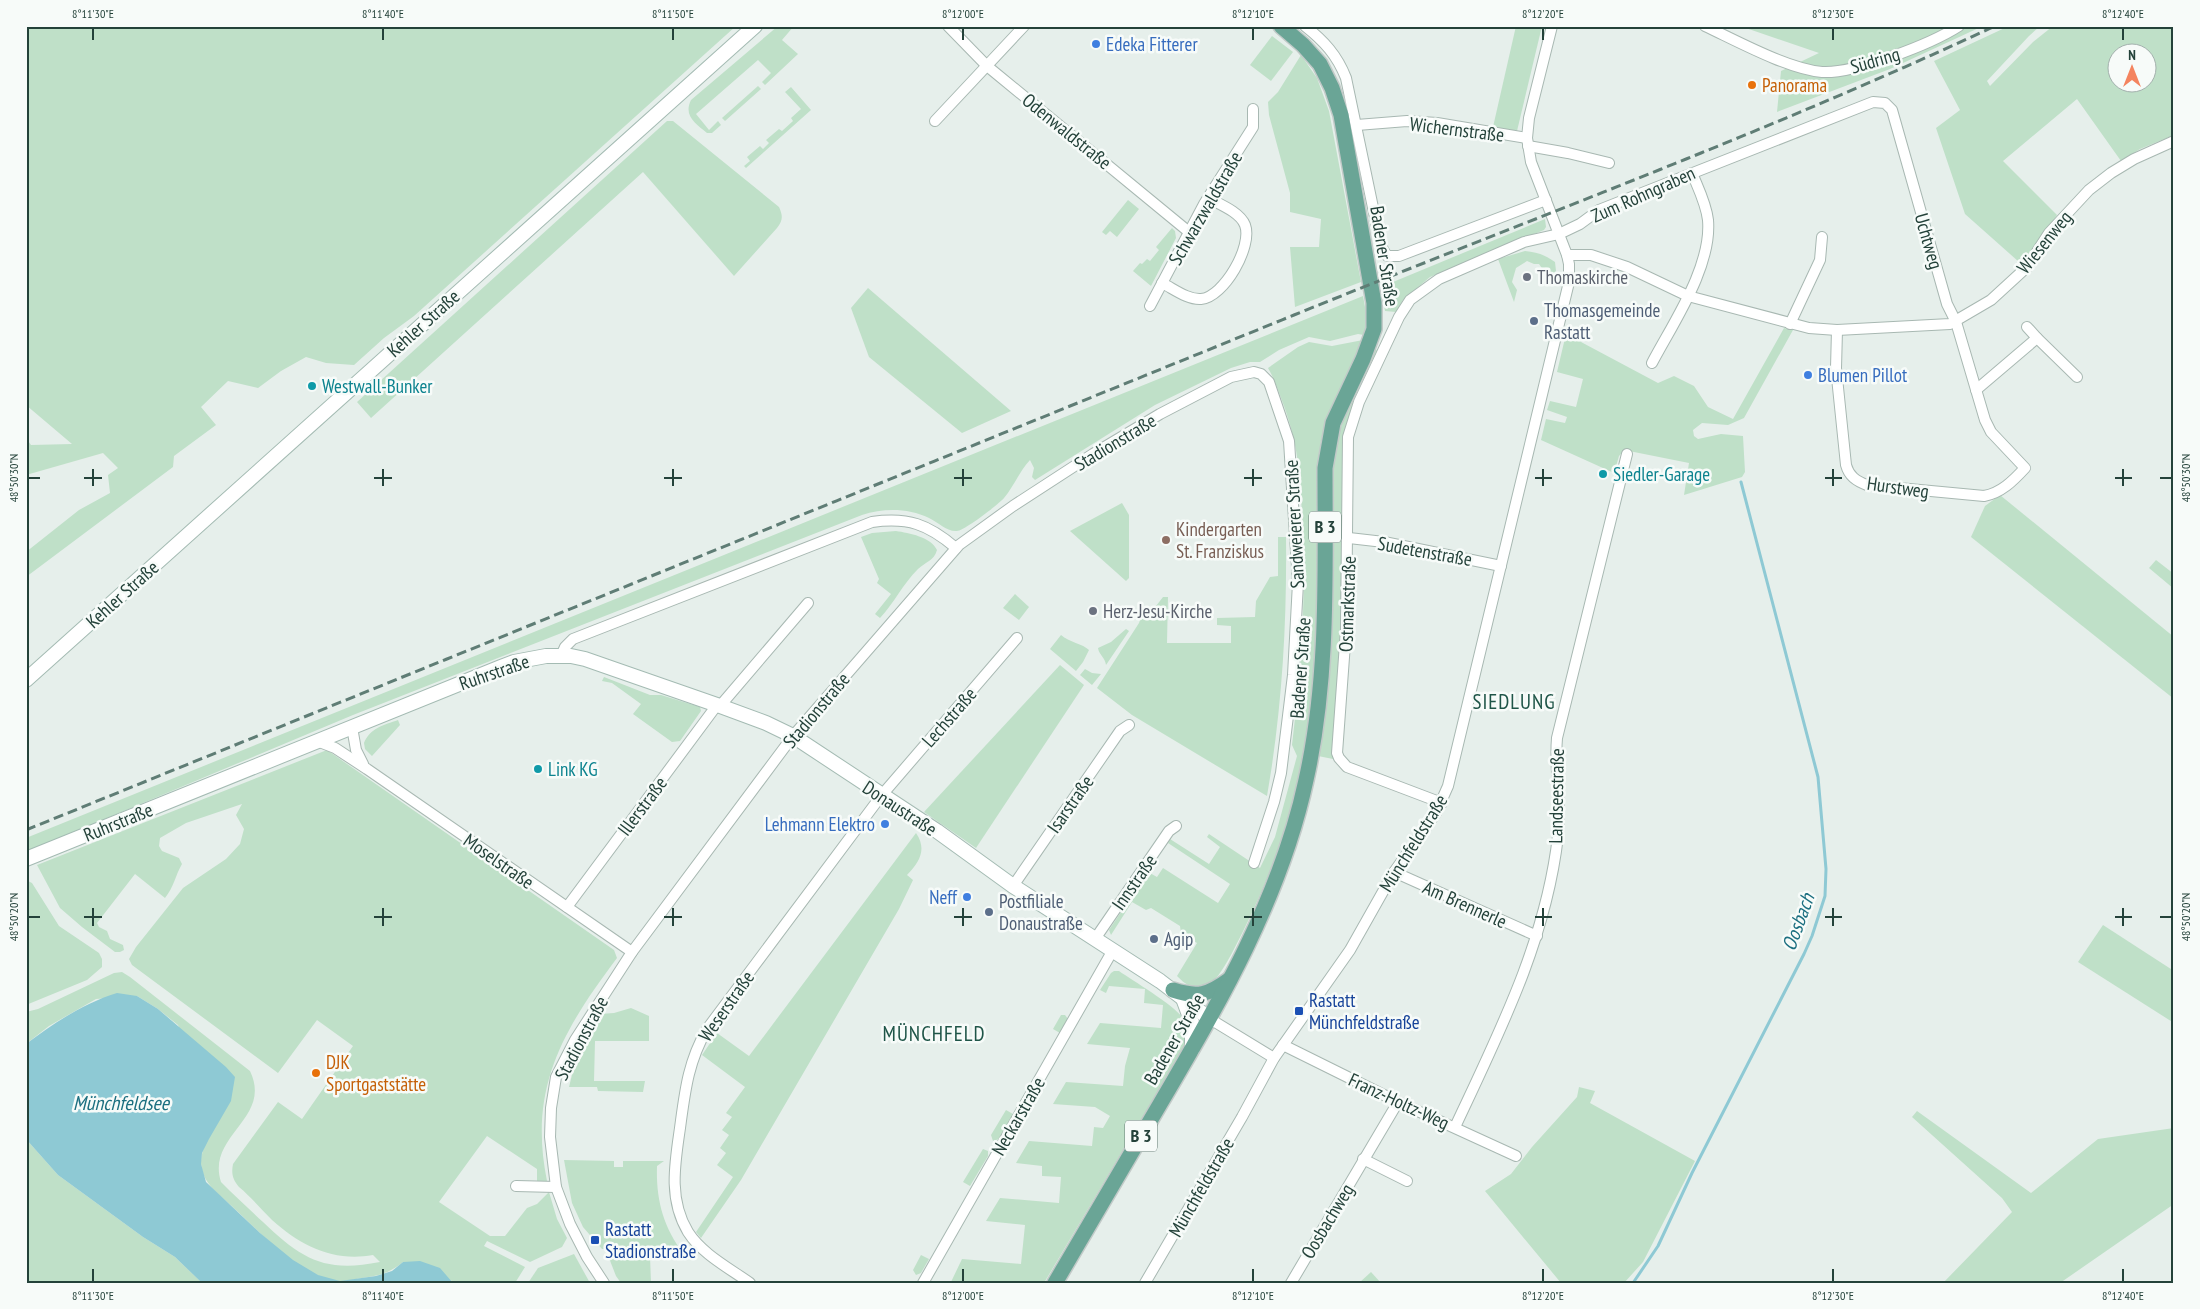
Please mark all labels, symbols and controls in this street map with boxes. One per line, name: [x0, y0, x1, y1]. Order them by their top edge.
text: 8°11'30"E: [72, 6, 114, 21]
text: 8°11'40"E: [362, 6, 404, 21]
text: 8°11'50"E: [652, 6, 694, 21]
text: 8°12'00"E: [942, 6, 984, 21]
text: 8°12'10"E: [1232, 6, 1274, 21]
text: 8°12'20"E: [1522, 6, 1564, 21]
text: 8°12'30"E: [1812, 6, 1854, 21]
text: 8°12'40"E: [2102, 6, 2144, 21]
place label: Edeka Fitterer: [1106, 32, 1198, 56]
marker: Edeka Fitterer: [1090, 38, 1102, 50]
street label: Südring: [1847, 42, 1903, 78]
north arrow: [2108, 42, 2158, 92]
text: N: [2128, 46, 2136, 64]
place label: Panorama: [1762, 73, 1827, 97]
marker: Panorama: [1746, 79, 1758, 91]
street label: Odenwaldstraße: [1018, 88, 1117, 174]
street label: Wichernstraße: [1408, 111, 1506, 147]
street label: Schwarzwaldstraße: [1163, 147, 1247, 269]
street label: Zum Rohngraben: [1587, 160, 1699, 228]
street label: Badener Straße: [1365, 204, 1405, 308]
street label: Wiesenweg: [2011, 206, 2077, 278]
street label: Uchtweg: [1910, 210, 1948, 272]
place label: Thomaskirche: [1537, 265, 1628, 289]
marker: Thomaskirche: [1521, 271, 1533, 283]
street label: Kehler Straße: [382, 284, 464, 362]
place label: Thomasgemeinde Rastatt: [1544, 298, 1660, 344]
marker: Thomasgemeinde Rastatt: [1528, 315, 1540, 327]
place label: Blumen Pillot: [1818, 363, 1908, 387]
marker: Blumen Pillot: [1802, 369, 1814, 381]
place label: Westwall-Bunker: [322, 374, 433, 398]
marker: Westwall-Bunker: [306, 380, 318, 392]
street label: Stadionstraße: [1070, 408, 1160, 476]
text: 48°50'30"N: [6, 454, 21, 502]
text: 48°50'30"N: [2178, 454, 2193, 502]
street label: Sandweierer Straße: [1279, 459, 1309, 589]
place label: Siedler-Garage: [1613, 462, 1710, 486]
marker: Siedler-Garage: [1597, 468, 1609, 480]
street label: Hurstweg: [1866, 471, 1930, 503]
road number: B 3: [1309, 512, 1341, 542]
place label: Kindergarten St. Franziskus: [1176, 517, 1264, 563]
street label: Sudetenstraße: [1376, 531, 1474, 571]
marker: Kindergarten St. Franziskus: [1160, 534, 1172, 546]
street label: Kehler Straße: [81, 555, 163, 633]
street label: Ostmarkstraße: [1333, 555, 1361, 652]
place label: Herz-Jesu-Kirche: [1103, 599, 1212, 623]
marker: Herz-Jesu-Kirche: [1087, 605, 1099, 617]
street label: Badener Straße: [1284, 616, 1316, 719]
street label: Ruhrstraße: [456, 649, 532, 695]
street label: Stadionstraße: [777, 667, 855, 753]
street label: Lechstraße: [917, 682, 982, 752]
district label: SIEDLUNG: [1472, 688, 1556, 715]
street label: Landseestraße: [1543, 748, 1569, 844]
place label: Link KG: [548, 757, 598, 781]
marker: Link KG: [532, 763, 544, 775]
street label: Isarstraße: [1041, 770, 1099, 838]
street label: Illerstraße: [612, 772, 672, 840]
street label: Donaustraße: [858, 775, 942, 841]
street label: Münchfeldstraße: [1374, 790, 1453, 896]
street label: Ruhrstraße: [80, 797, 156, 847]
place label: Lehmann Elektro: [765, 812, 875, 836]
marker: Lehmann Elektro: [879, 818, 891, 830]
street label: Moselstraße: [459, 828, 539, 894]
street label: Innstraße: [1106, 849, 1162, 915]
street label: Am Brennerle: [1419, 875, 1511, 933]
place label: Neff: [929, 885, 958, 909]
place label: Postfiliale Donaustraße: [999, 889, 1083, 935]
water label: Oosbach: [1776, 889, 1821, 954]
marker: Neff: [961, 891, 973, 903]
text: 48°50'20"N: [6, 893, 21, 941]
text: 48°50'20"N: [2178, 893, 2193, 941]
marker: Postfiliale Donaustraße: [983, 906, 995, 918]
place label: Agip: [1164, 927, 1193, 951]
marker: Agip: [1148, 933, 1160, 945]
street label: Weserstraße: [693, 966, 759, 1046]
place label: Rastatt Münchfeldstraße: [1309, 988, 1420, 1034]
street label: Badener Straße: [1138, 989, 1210, 1089]
street label: Stadionstraße: [549, 992, 613, 1084]
marker: Rastatt Münchfeldstraße: [1293, 1005, 1305, 1017]
district label: MÜNCHFELD: [883, 1020, 985, 1047]
place label: DJK Sportgaststätte: [326, 1050, 426, 1096]
marker: DJK Sportgaststätte: [310, 1067, 322, 1079]
street label: Franz-Holtz-Weg: [1345, 1067, 1453, 1135]
street label: Neckarstraße: [986, 1072, 1050, 1159]
water label: Münchfeldsee: [73, 1090, 171, 1116]
road number: B 3: [1125, 1120, 1157, 1152]
street label: Münchfeldstraße: [1163, 1133, 1239, 1241]
street label: Oosbachweg: [1295, 1179, 1359, 1263]
place label: Rastatt Stadionstraße: [605, 1217, 697, 1263]
marker: Rastatt Stadionstraße: [589, 1234, 601, 1246]
text: 8°11'30"E: [72, 1288, 114, 1303]
text: 8°11'40"E: [362, 1288, 404, 1303]
text: 8°11'50"E: [652, 1288, 694, 1303]
text: 8°12'00"E: [942, 1288, 984, 1303]
text: 8°12'10"E: [1232, 1288, 1274, 1303]
text: 8°12'20"E: [1522, 1288, 1564, 1303]
text: 8°12'30"E: [1812, 1288, 1854, 1303]
text: 8°12'40"E: [2102, 1288, 2144, 1303]

